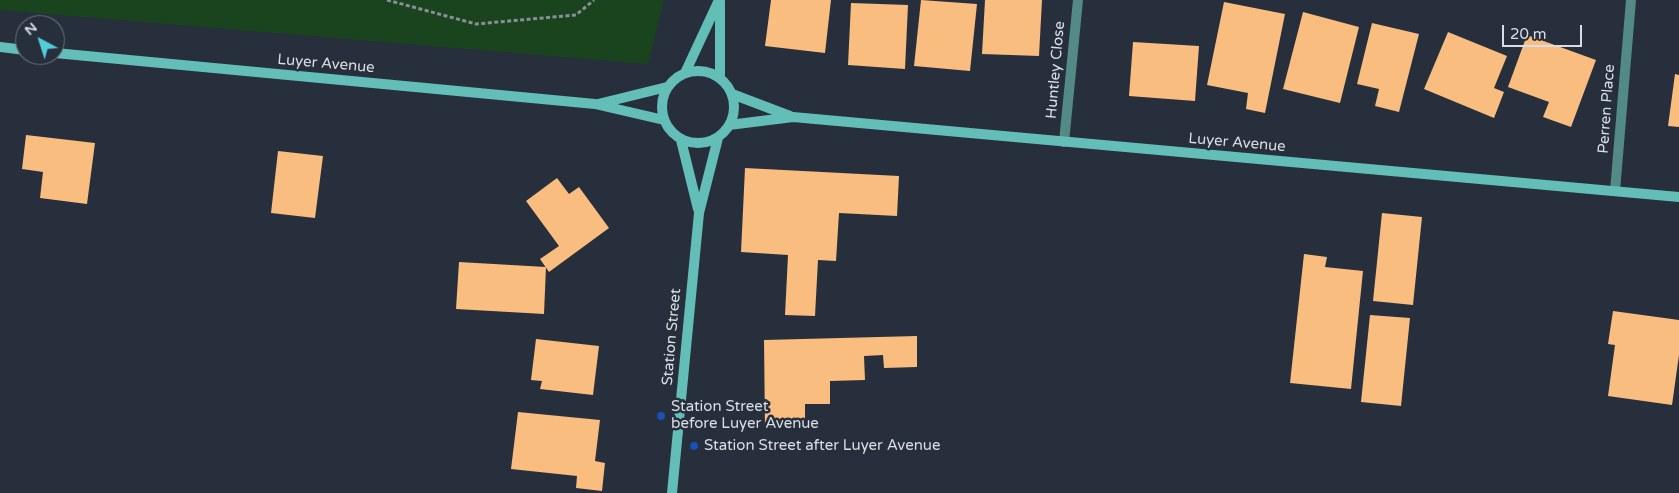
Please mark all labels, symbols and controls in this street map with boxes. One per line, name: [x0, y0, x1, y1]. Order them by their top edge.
north arrow: [15, 15, 65, 65]
scale bar: [1504, 15, 1584, 47]
text: N: [21, 19, 40, 39]
street label: Huntley Close: [1043, 20, 1069, 120]
text: 20 m: [1510, 25, 1547, 43]
street label: Luyer Avenue: [277, 51, 375, 77]
street label: Perren Place: [1595, 64, 1619, 154]
street label: Luyer Avenue: [1188, 130, 1286, 156]
street label: Station Street: [659, 288, 685, 386]
place label: Station Street before Luyer Avenue: [671, 398, 819, 433]
marker: Station Street before Luyer Avenue: [655, 410, 667, 422]
place label: Station Street after Luyer Avenue: [704, 437, 940, 455]
marker: Station Street after Luyer Avenue: [688, 440, 700, 452]

